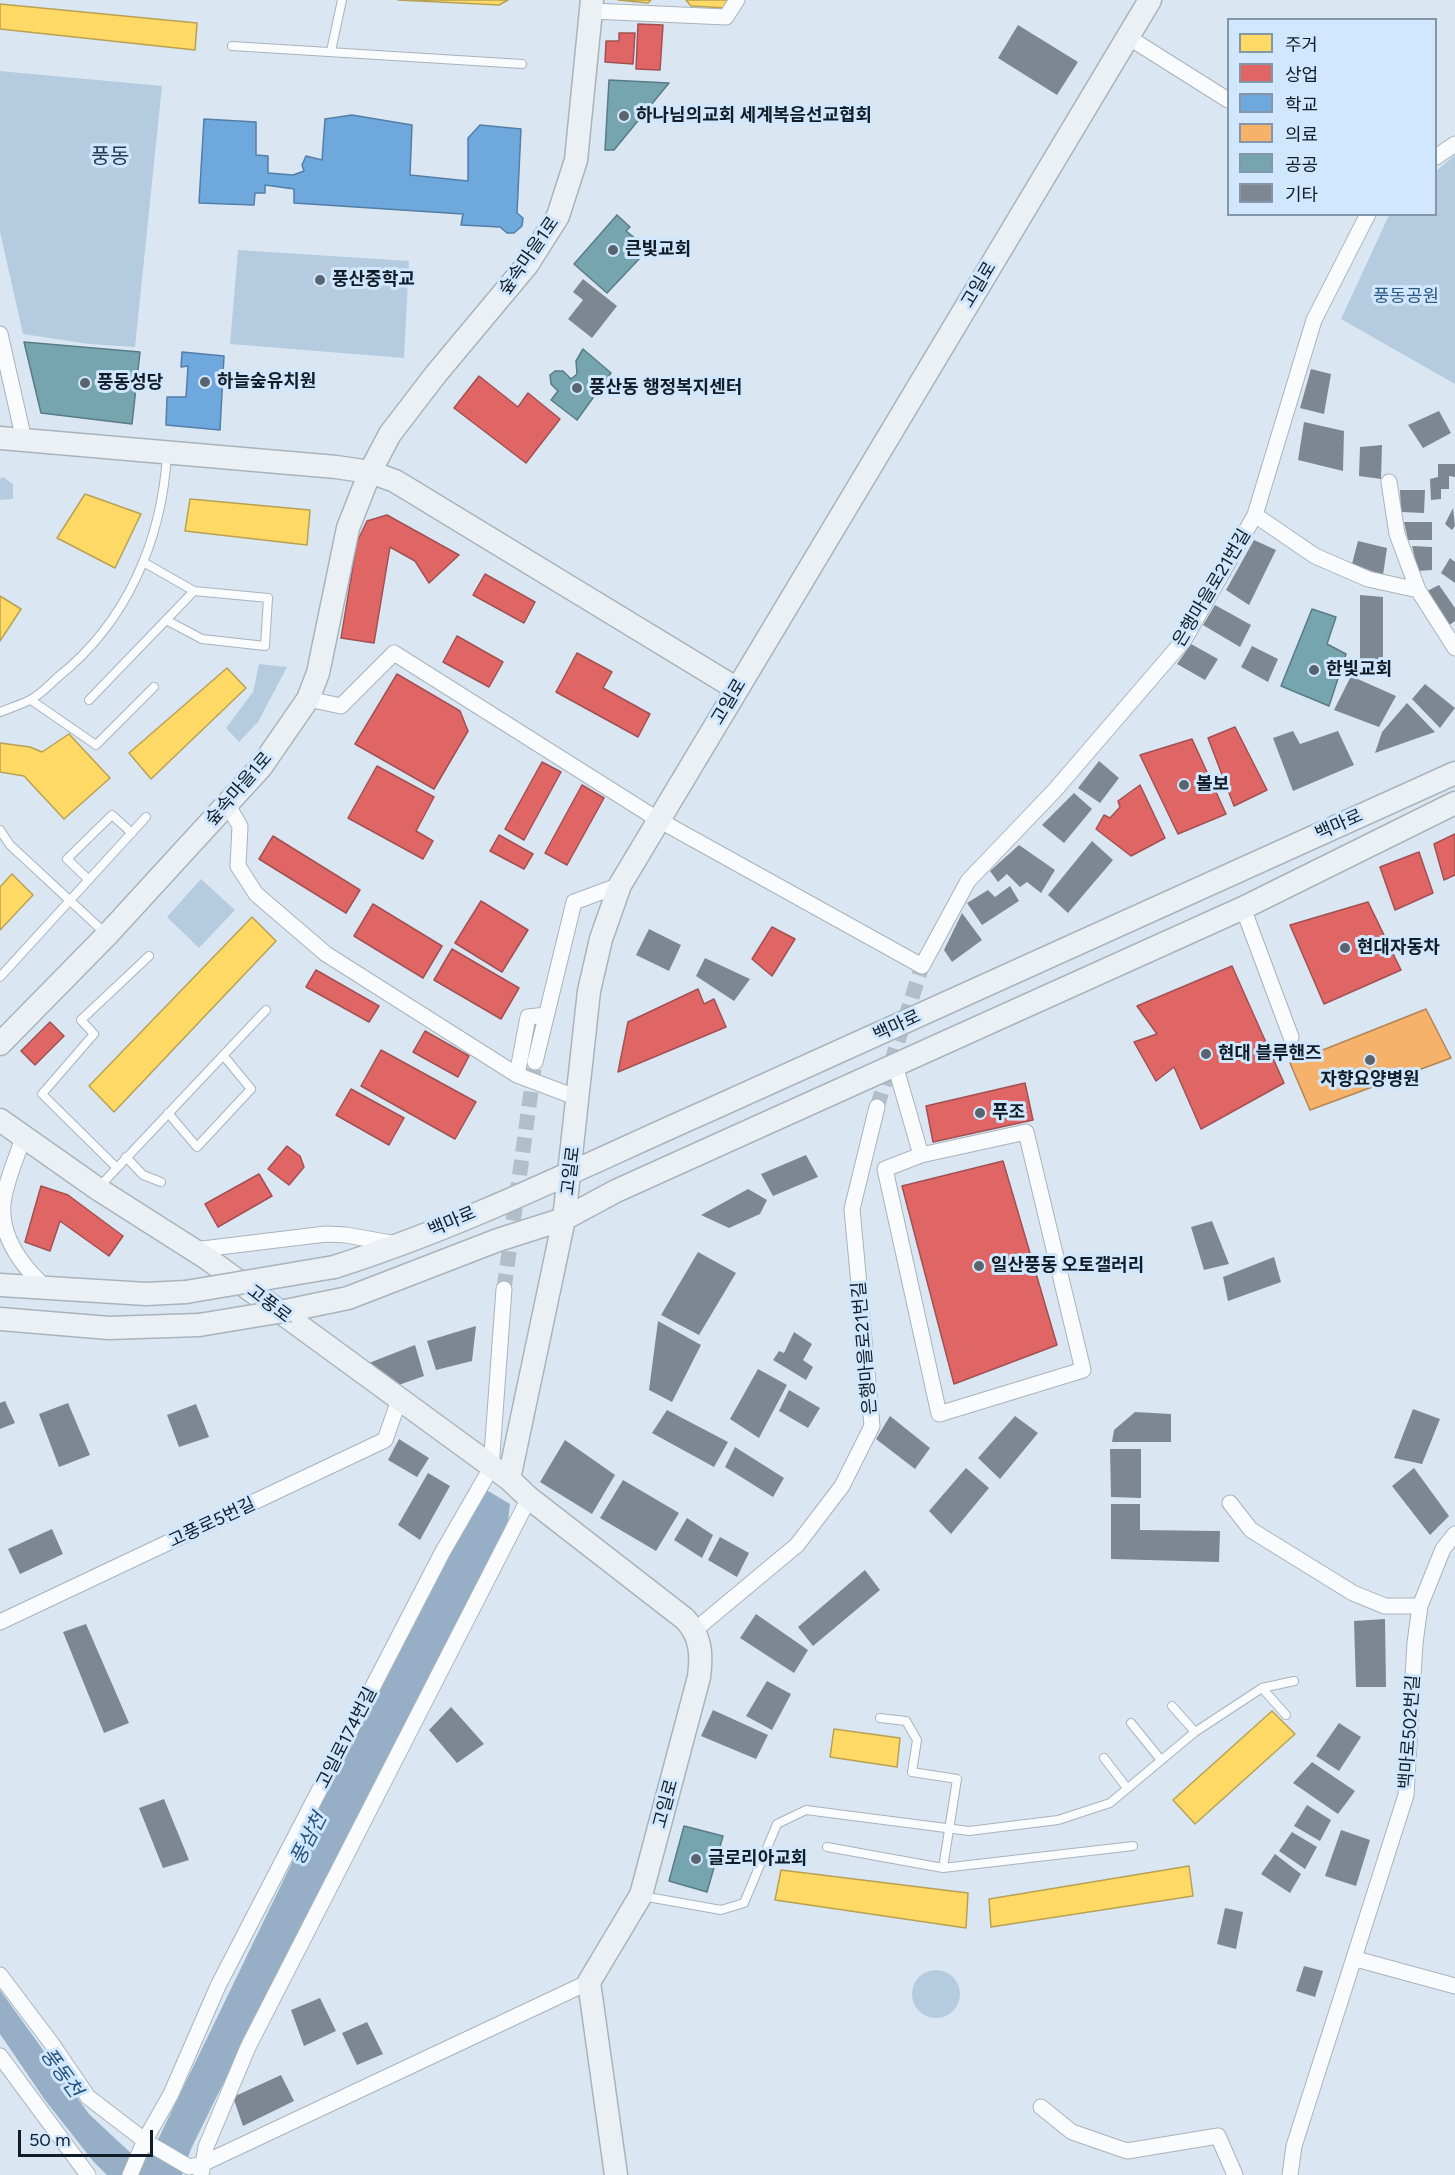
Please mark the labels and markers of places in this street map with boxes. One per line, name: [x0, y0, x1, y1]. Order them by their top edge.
place label: 하나님의교회 세계복음선교협회: [636, 105, 872, 127]
marker: 하나님의교회 세계복음선교협회: [617, 109, 631, 123]
place label: 큰빛교회: [625, 239, 691, 261]
marker: 큰빛교회: [606, 243, 620, 257]
place label: 풍산중학교: [332, 269, 415, 291]
marker: 풍산중학교: [313, 273, 327, 287]
place label: 하늘숲유치원: [217, 371, 316, 393]
place label: 풍동성당: [97, 372, 163, 394]
marker: 하늘숲유치원: [198, 375, 212, 389]
marker: 풍동성당: [78, 376, 92, 390]
place label: 풍산동 행정복지센터: [589, 377, 742, 399]
marker: 풍산동 행정복지센터: [570, 381, 584, 395]
place label: 한빛교회: [1326, 659, 1392, 681]
marker: 한빛교회: [1307, 663, 1321, 677]
place label: 볼보: [1196, 774, 1229, 796]
marker: 볼보: [1177, 778, 1191, 792]
place label: 현대자동차: [1357, 937, 1440, 959]
marker: 현대자동차: [1338, 941, 1352, 955]
place label: 현대 블루핸즈: [1218, 1043, 1322, 1065]
marker: 현대 블루핸즈: [1199, 1047, 1213, 1061]
marker: 자향요양병원: [1363, 1053, 1377, 1067]
place label: 자향요양병원: [1320, 1069, 1420, 1091]
place label: 푸조: [992, 1102, 1025, 1124]
marker: 푸조: [973, 1106, 987, 1120]
place label: 일산풍동 오토갤러리: [991, 1255, 1144, 1277]
marker: 일산풍동 오토갤러리: [972, 1259, 986, 1273]
place label: 글로리아교회: [708, 1848, 807, 1870]
marker: 글로리아교회: [689, 1852, 703, 1866]

